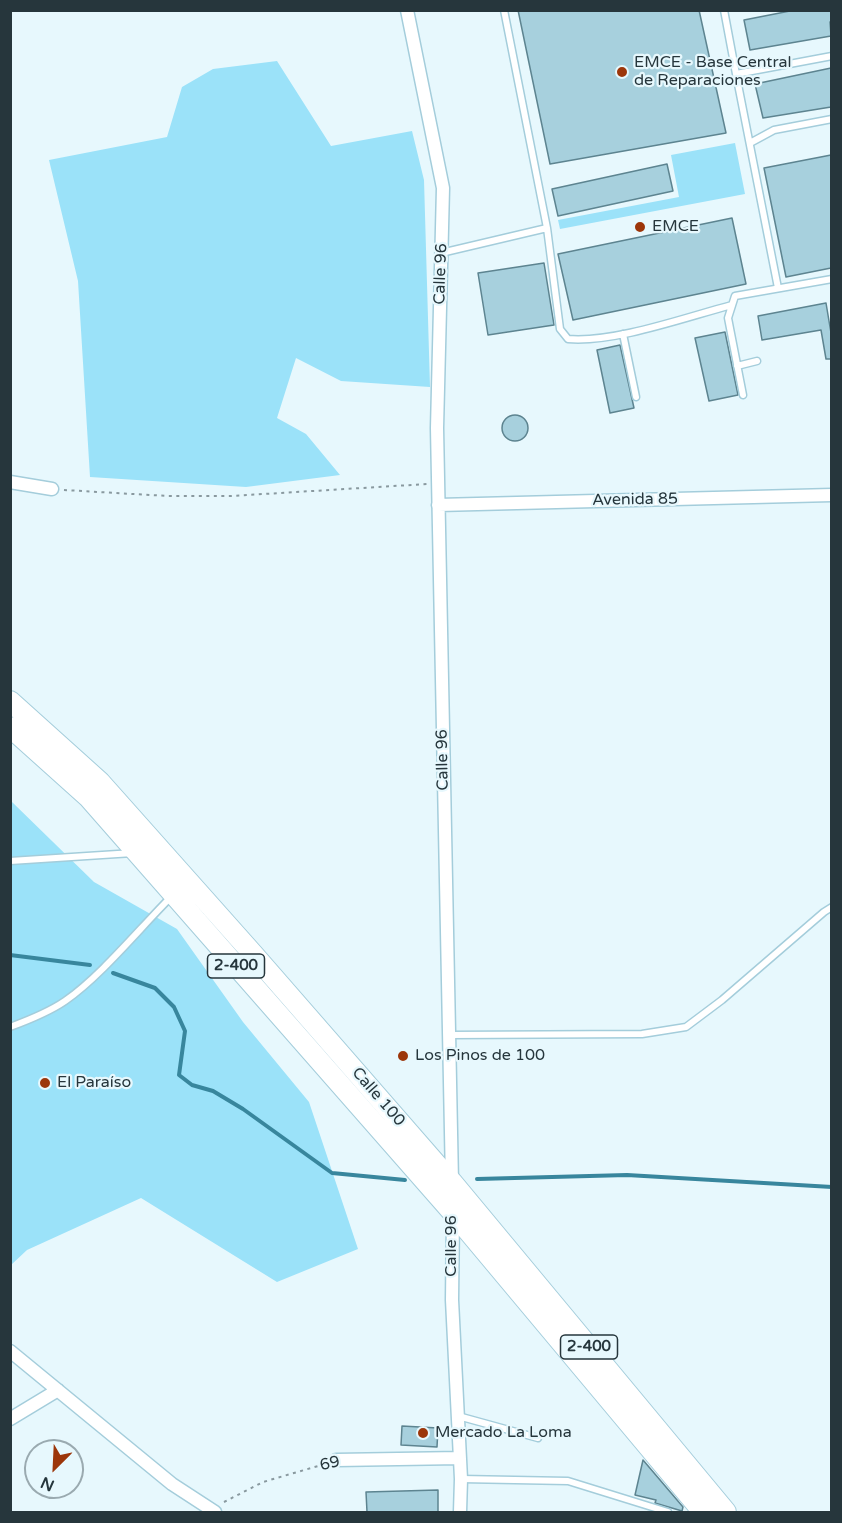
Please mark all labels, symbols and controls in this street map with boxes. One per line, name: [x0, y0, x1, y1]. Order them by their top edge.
place label: EMCE - Base Central de Reparaciones: [634, 53, 792, 91]
marker: EMCE - Base Central de Reparaciones: [615, 65, 629, 79]
place label: EMCE: [652, 217, 699, 237]
marker: EMCE: [633, 220, 647, 234]
street label: Calle 96: [430, 243, 452, 305]
street label: Avenida 85: [592, 490, 678, 510]
street label: Calle 96: [433, 729, 453, 791]
road number: 2-400: [208, 954, 264, 978]
place label: Los Pinos de 100: [415, 1046, 545, 1066]
marker: Los Pinos de 100: [396, 1049, 410, 1063]
street label: Calle 100: [347, 1064, 409, 1130]
place label: El Paraíso: [57, 1073, 131, 1093]
marker: El Paraíso: [38, 1076, 52, 1090]
street label: Calle 96: [442, 1215, 462, 1277]
road number: 2-400: [560, 1335, 618, 1359]
place label: Mercado La Loma: [435, 1423, 572, 1443]
marker: Mercado La Loma: [416, 1426, 430, 1440]
north arrow: [24, 1439, 84, 1499]
street label: 69: [318, 1453, 342, 1475]
text: N: [38, 1472, 57, 1495]

